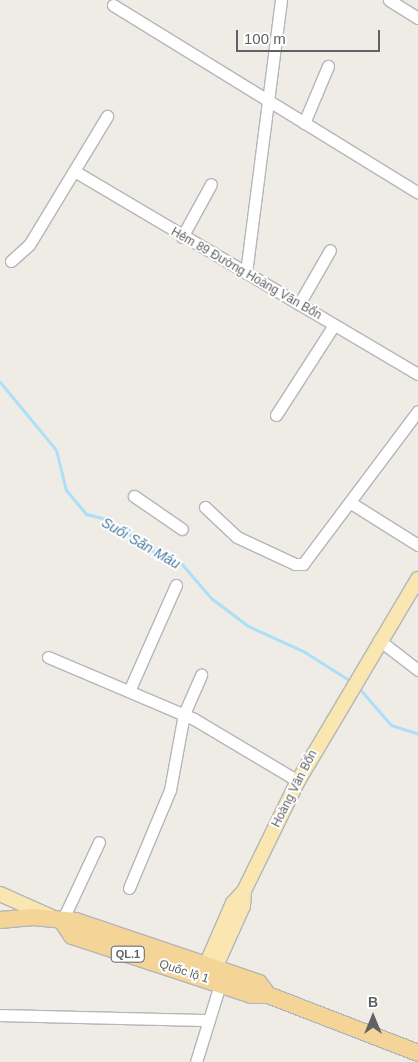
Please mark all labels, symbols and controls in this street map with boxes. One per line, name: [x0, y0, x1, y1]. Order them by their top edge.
scale bar: [238, 20, 382, 52]
text: 100 m: [244, 30, 286, 47]
street label: Hẻm 89 Đường Hoàng Văn Bổn: [168, 225, 324, 323]
water label: Suối Săn Máu: [99, 514, 183, 572]
street label: Hoàng Văn Bổn: [269, 748, 321, 830]
road number: QL.1: [110, 946, 146, 962]
street label: Quốc lộ 1: [157, 957, 211, 987]
north arrow: [348, 992, 398, 1042]
text: B: [368, 994, 378, 1010]

